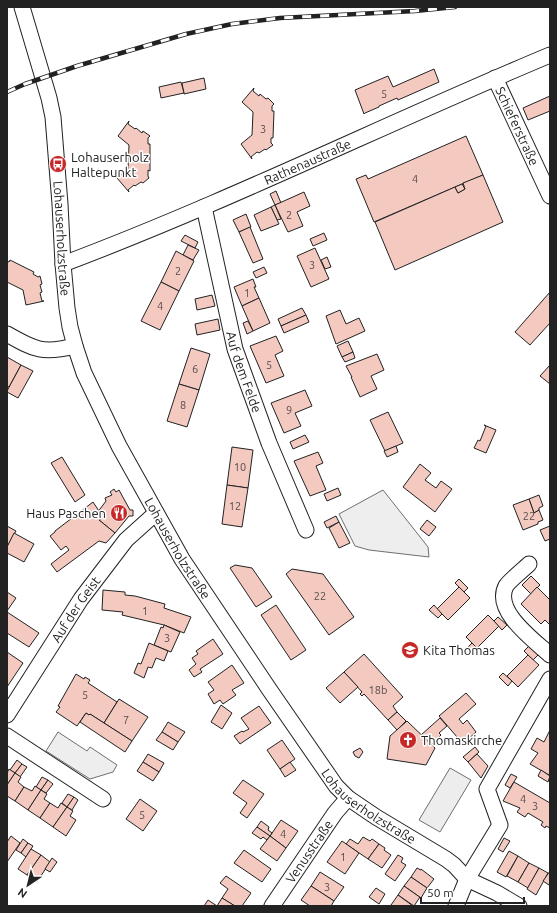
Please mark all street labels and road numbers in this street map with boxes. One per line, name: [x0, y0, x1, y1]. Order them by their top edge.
street label: Schieferstraße: [493, 84, 542, 168]
street label: Rathenaustraße: [262, 136, 353, 187]
street label: Lohauserholzstraße: [51, 180, 73, 297]
street label: Auf dem Felde: [224, 330, 264, 415]
street label: Lohauserholzstraße: [142, 495, 213, 601]
street label: Auf der Geist: [48, 574, 103, 645]
street label: Lohauserholzstraße: [319, 766, 418, 846]
street label: Venusstraße: [283, 817, 335, 885]

